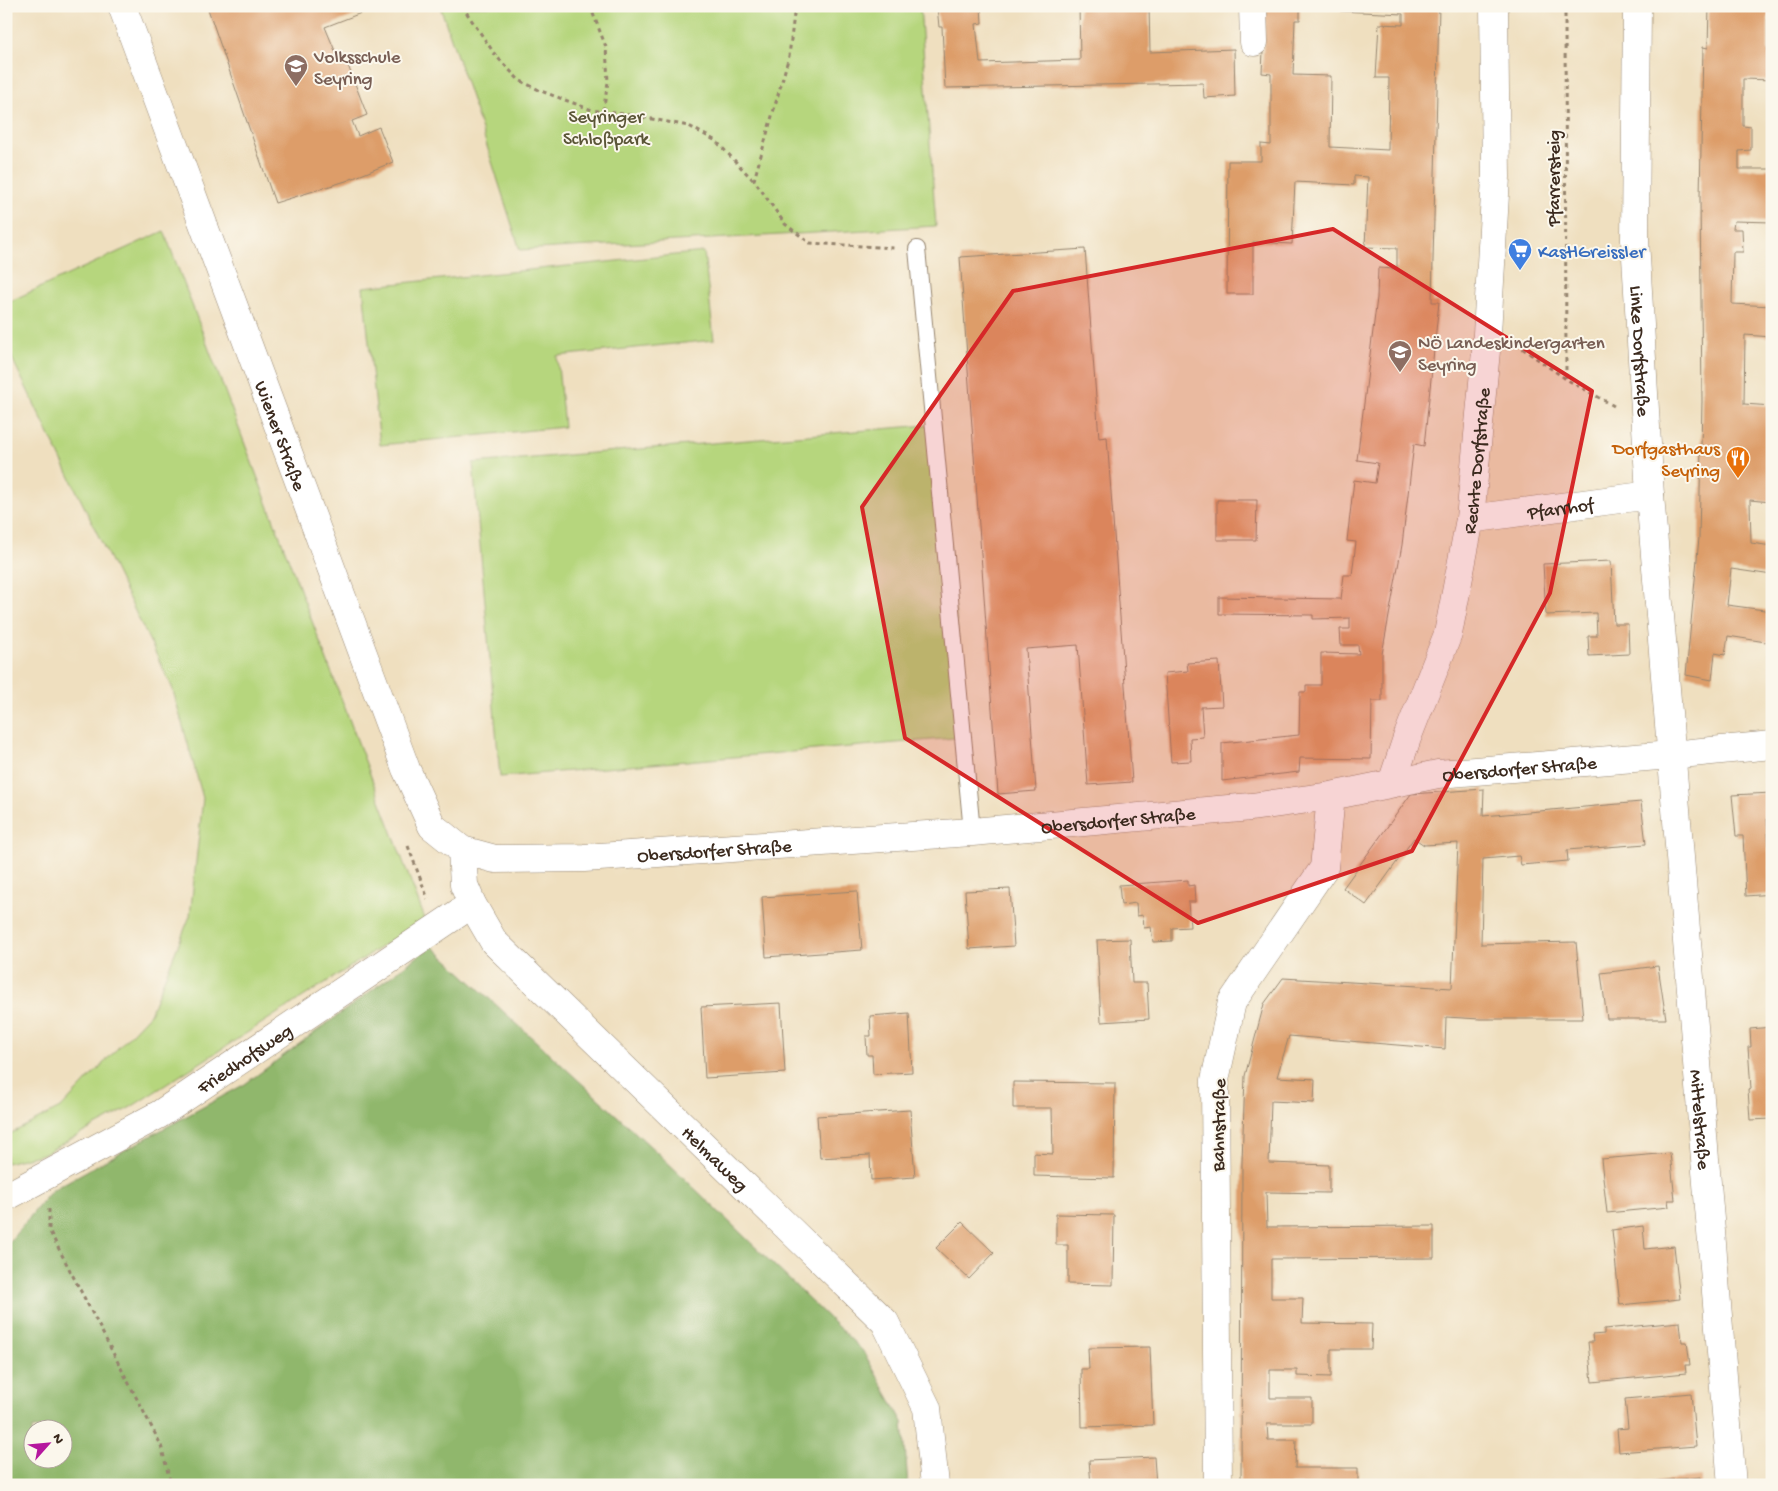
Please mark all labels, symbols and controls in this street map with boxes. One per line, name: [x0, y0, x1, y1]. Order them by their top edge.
place label: Volksschule Seyring: [313, 47, 401, 92]
school or university icon: Volksschule Seyring: [283, 53, 309, 87]
park label: Seyringer Schloßpark: [563, 107, 651, 152]
street label: Pfarrersteig: [1544, 130, 1567, 227]
supermarket icon: KastlGreissler: [1507, 237, 1533, 271]
place label: KastlGreissler: [1538, 242, 1648, 265]
street label: Linke Dorfstraße: [1623, 285, 1653, 417]
place label: NÖ Landeskindergarten Seyring: [1418, 333, 1605, 378]
school or university icon: NÖ Landeskindergarten Seyring: [1387, 339, 1413, 373]
street label: Wiener Straße: [248, 378, 309, 495]
street label: Rechte Dorfstraße: [1459, 387, 1497, 536]
place label: Dorfgasthaus Seyring: [1610, 439, 1721, 484]
restaurant icon: Dorfgasthaus Seyring: [1725, 445, 1751, 479]
street label: Pfarrhof: [1525, 494, 1597, 526]
street label: Obersdorfer Straße: [1441, 753, 1598, 789]
street label: Obersdorfer Straße: [1040, 804, 1197, 841]
street label: Obersdorfer Straße: [636, 836, 793, 869]
street label: Friedhofsweg: [193, 1020, 298, 1101]
street label: Mittelstraße: [1683, 1069, 1714, 1171]
street label: Bahnstraße: [1208, 1078, 1233, 1173]
street label: Helmaweg: [675, 1123, 752, 1198]
north arrow: [22, 1418, 72, 1468]
text: N: [48, 1431, 67, 1447]

